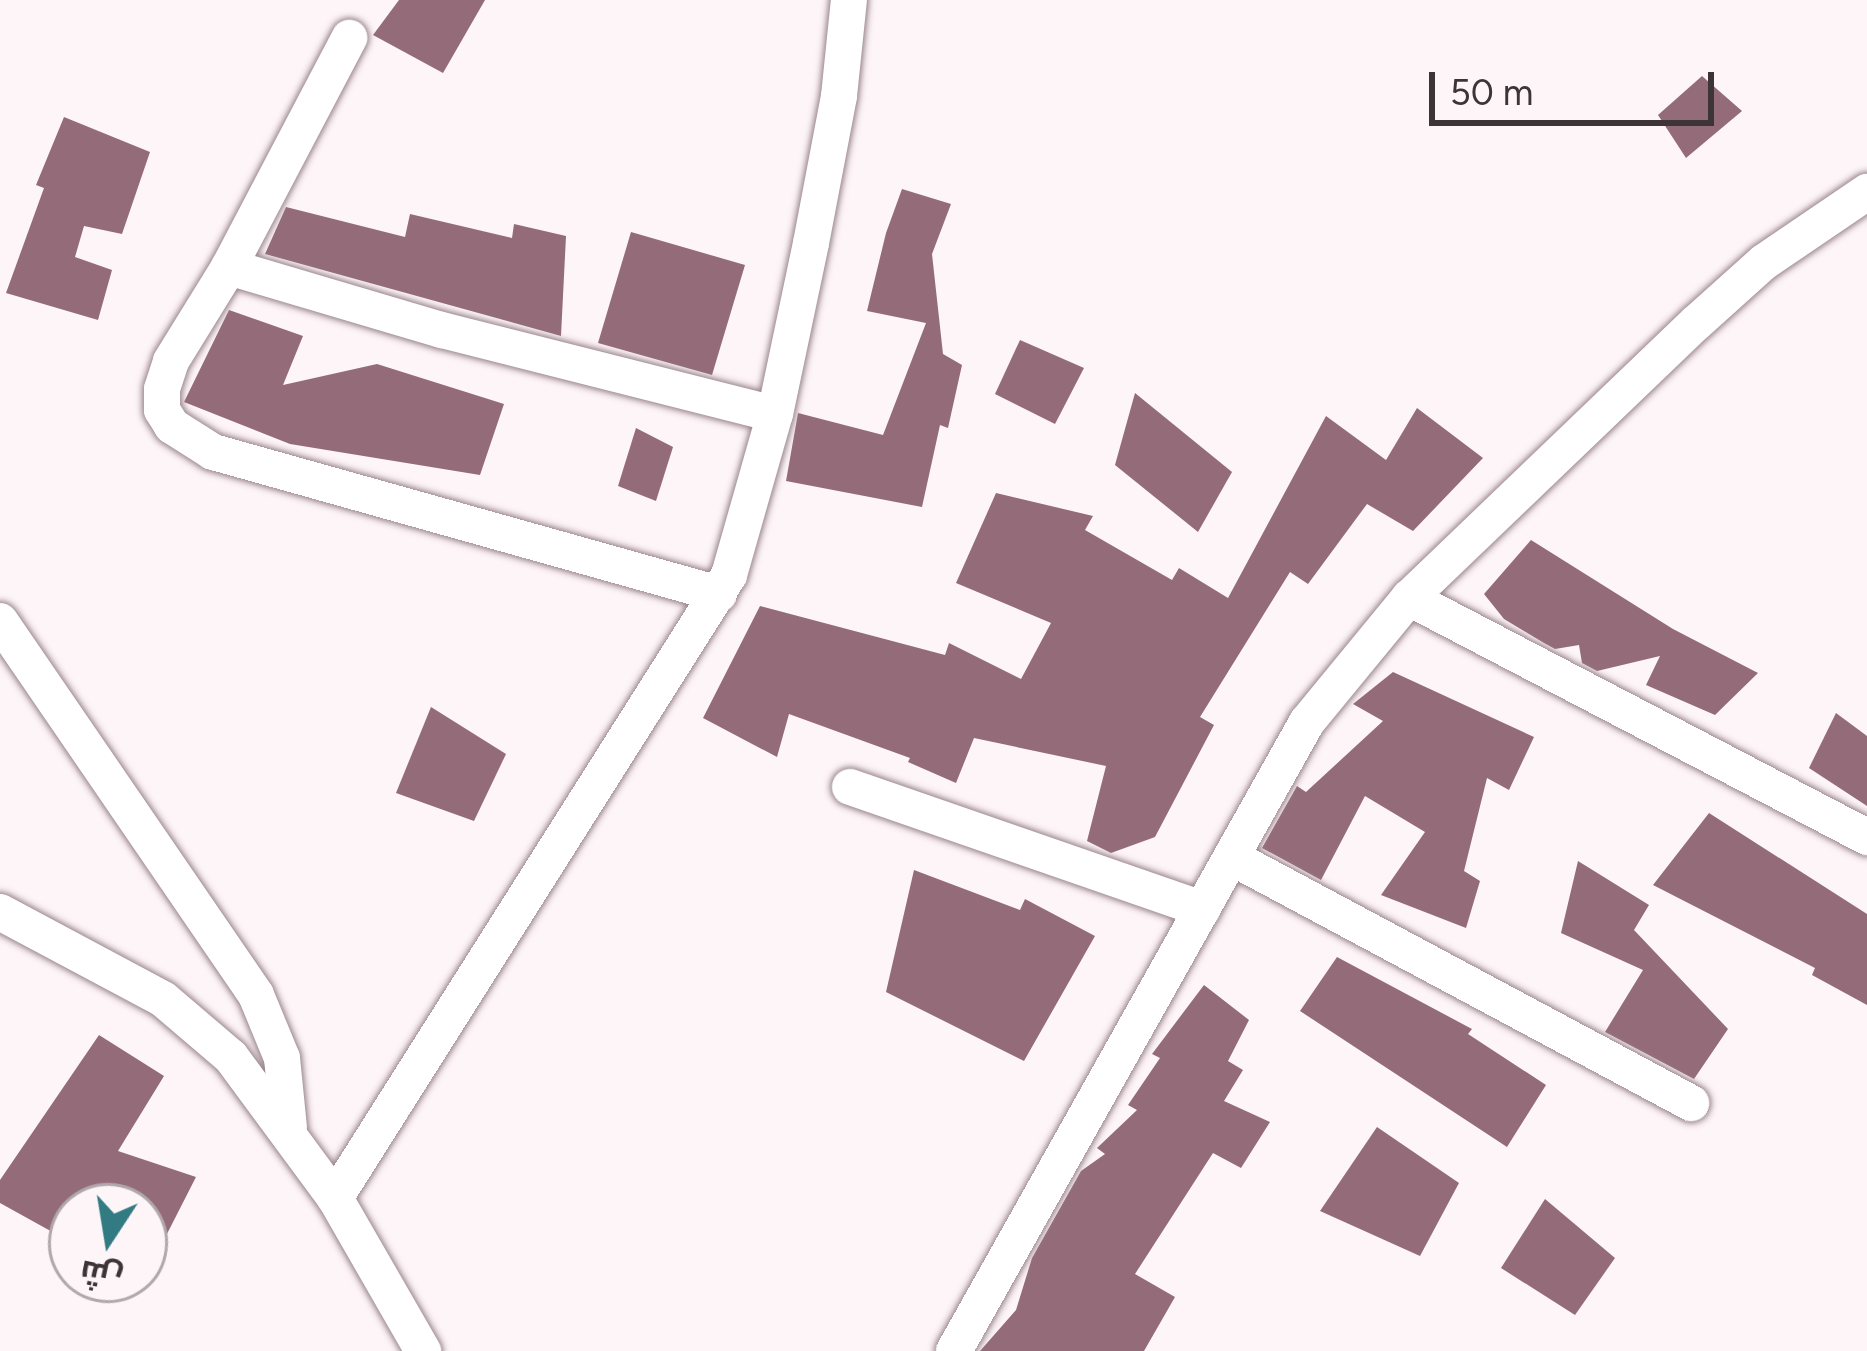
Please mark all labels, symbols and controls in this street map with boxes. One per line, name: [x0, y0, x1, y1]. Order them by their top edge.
scale bar: [1435, 48, 1720, 122]
text: 50 m: [1450, 71, 1533, 114]
north arrow: [48, 1183, 168, 1303]
text: ش: [76, 1252, 126, 1299]

